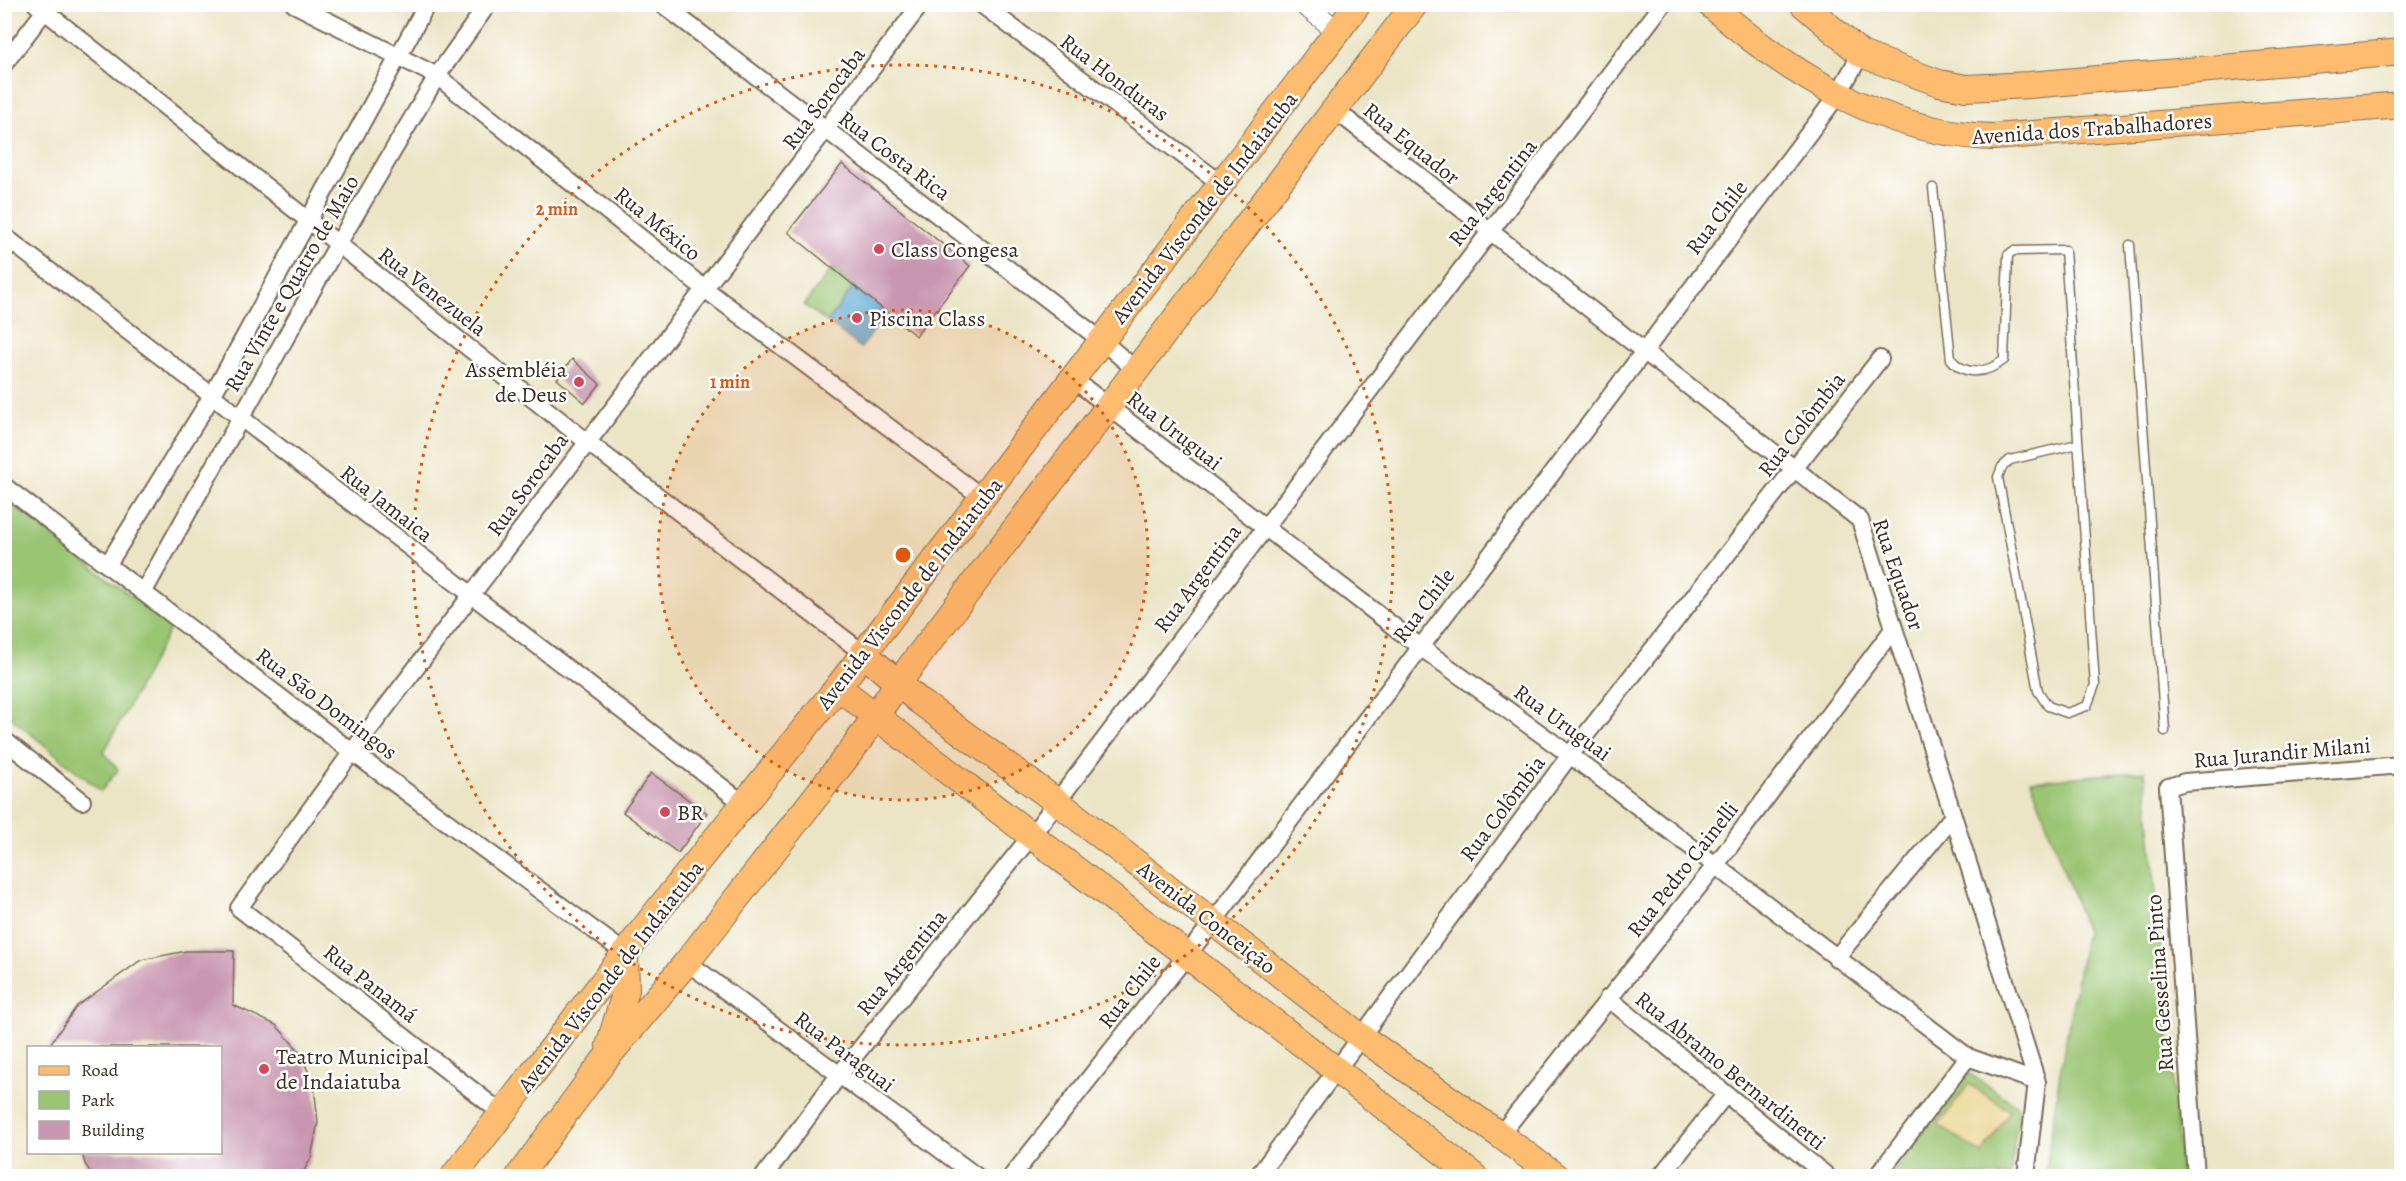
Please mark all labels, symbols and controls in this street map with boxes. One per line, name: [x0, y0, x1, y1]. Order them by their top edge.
street label: Rua Honduras: [1054, 27, 1175, 129]
street label: Rua Sorocaba: [775, 40, 873, 156]
street label: Avenida Visconde de Indaiatuba: [1104, 85, 1305, 331]
street label: Rua Equador: [1357, 95, 1466, 192]
street label: Rua Costa Rica: [832, 104, 957, 208]
street label: Avenida dos Trabalhadores: [1970, 106, 2213, 152]
street label: Rua Argentina: [1441, 132, 1545, 253]
street label: Rua Vinte e Quatro de Maio: [217, 169, 366, 397]
street label: Rua Chile: [1679, 174, 1755, 261]
street label: Rua México: [608, 180, 707, 268]
text: 2 min: [536, 197, 578, 221]
place label: Class Congesa: [891, 235, 1020, 265]
street label: Rua Venezuela: [372, 240, 494, 344]
marker: Class Congesa: [872, 242, 886, 256]
place label: Piscina Class: [869, 304, 985, 334]
marker: Piscina Class: [850, 311, 864, 325]
place label: Assembléia de Deus: [464, 355, 568, 410]
street label: Rua Colômbia: [1751, 365, 1853, 483]
text: 1 min: [710, 370, 750, 394]
marker: Assembléia de Deus: [572, 375, 586, 389]
street label: Rua Uruguai: [1120, 384, 1228, 478]
street label: Rua Sorocaba: [480, 426, 576, 543]
street label: Rua Jamaica: [334, 458, 440, 550]
street label: Avenida Visconde de Indaiatuba: [809, 471, 1010, 717]
street label: Rua Equador: [1865, 514, 1931, 634]
street label: Rua Argentina: [1147, 518, 1249, 639]
centre of rings: [893, 545, 913, 565]
street label: Rua Chile: [1386, 562, 1462, 649]
street label: Rua São Domingos: [250, 641, 403, 767]
street label: Rua Uruguai: [1508, 677, 1617, 768]
street label: Rua Jurandir Milani: [2192, 730, 2372, 776]
street label: Rua Colômbia: [1453, 749, 1553, 868]
street label: Rua Pedro Cainelli: [1620, 795, 1745, 944]
place label: BR: [677, 798, 704, 828]
marker: BR: [658, 805, 672, 819]
street label: Avenida Visconde de Indaiatuba: [510, 854, 711, 1100]
street label: Avenida Conceição: [1130, 854, 1282, 981]
street label: Rua Gesselina Pinto: [2139, 893, 2181, 1073]
street label: Rua Argentina: [850, 903, 954, 1022]
street label: Rua Panamá: [317, 937, 424, 1031]
street label: Rua Chile: [1091, 948, 1168, 1035]
street label: Rua Abramo Bernardinetti: [1629, 984, 1832, 1157]
street label: Rua Paraguai: [788, 1004, 901, 1100]
place label: Teatro Municipal de Indaiatuba: [276, 1042, 429, 1097]
legend: [27, 1046, 222, 1154]
text: Road: [81, 1058, 119, 1082]
marker: Teatro Municipal de Indaiatuba: [257, 1062, 271, 1076]
text: Park: [81, 1088, 115, 1112]
text: Building: [81, 1118, 145, 1142]

